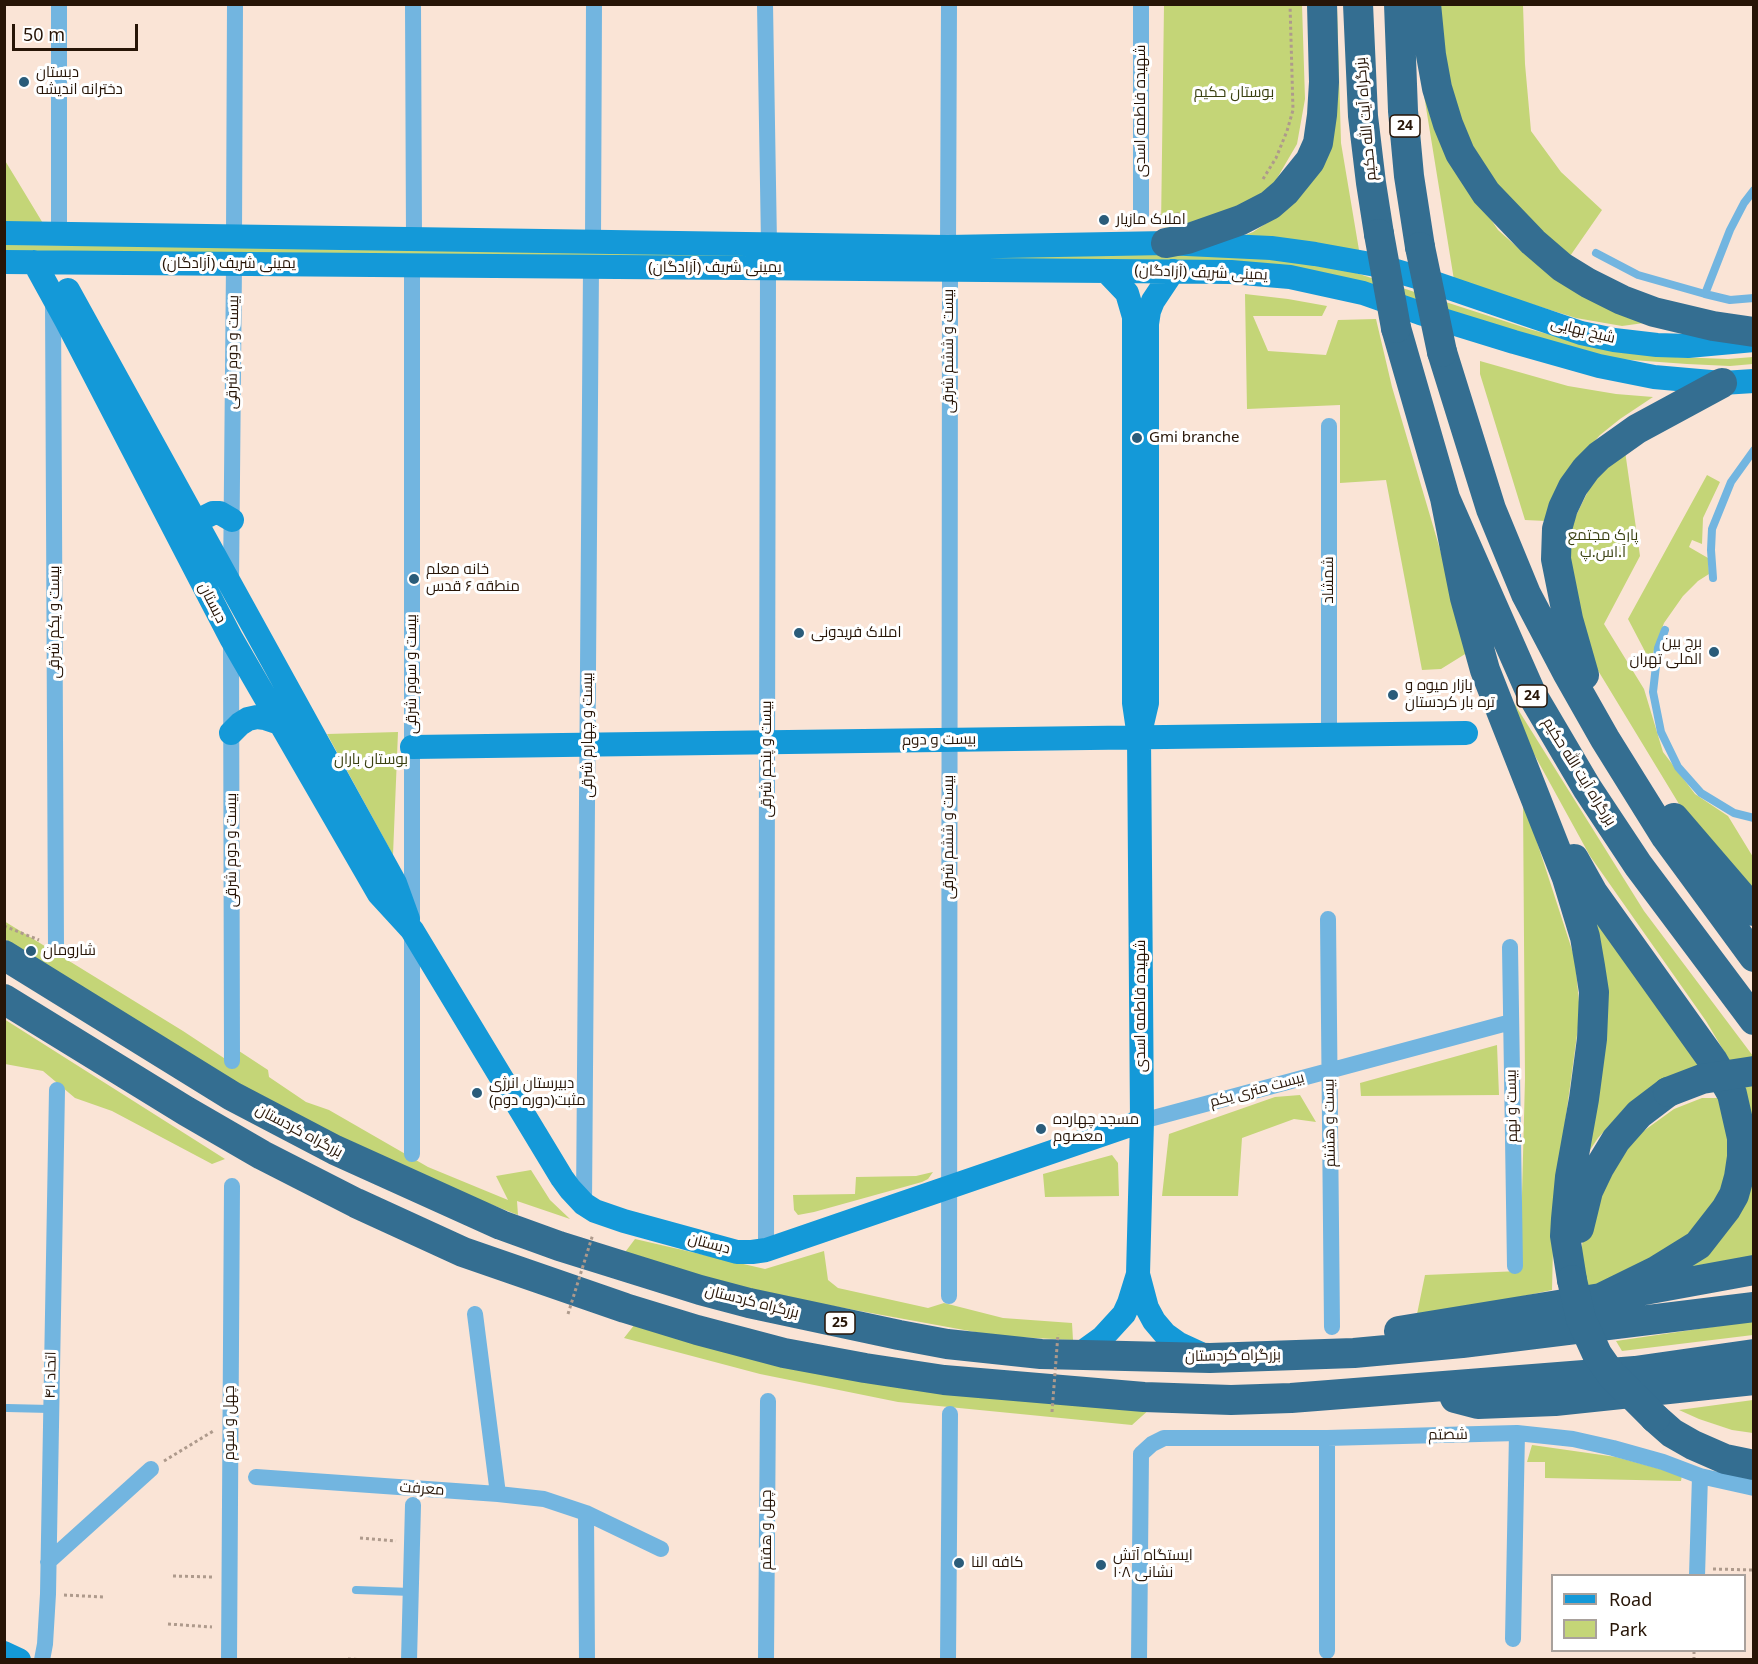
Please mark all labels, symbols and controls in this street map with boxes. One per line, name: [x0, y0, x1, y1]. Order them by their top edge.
scale bar: [15, 12, 141, 50]
text: 50 m: [23, 22, 65, 46]
street label: شهیده فاطمه اسدی: [1132, 45, 1150, 177]
street label: بزرگراه آیت الله حکیم: [1352, 56, 1380, 182]
place label: دبستان دخترانه اندیشه: [36, 64, 123, 99]
marker: دبستان دخترانه اندیشه: [17, 75, 31, 89]
park label: بوستان حکیم: [1194, 84, 1274, 102]
road number: 24: [1390, 115, 1420, 137]
place label: املاک مازیار: [1116, 211, 1186, 229]
marker: املاک مازیار: [1097, 213, 1111, 227]
street label: یمینی شریف (آزادگان): [162, 255, 296, 273]
street label: یمینی شریف (آزادگان): [648, 259, 782, 277]
street label: یمینی شریف (آزادگان): [1134, 262, 1268, 284]
street label: بیست و ششم شرقی: [940, 289, 958, 413]
street label: بیست و دوم شرقی: [223, 295, 243, 409]
street label: شیخ بهایی: [1549, 314, 1617, 348]
place label: Gmi branche: [1149, 429, 1239, 447]
marker: Gmi branche: [1130, 431, 1144, 445]
park label: پارک مجتمع آ.اس.پ: [1568, 527, 1638, 562]
street label: شمشاد: [1320, 556, 1338, 604]
place label: خانه معلم منطقه ۶ قدس: [426, 561, 520, 596]
street label: بیست و یکم شرقی: [46, 565, 64, 679]
marker: خانه معلم منطقه ۶ قدس: [407, 572, 421, 586]
street label: دبستان: [194, 580, 230, 626]
street label: بیست و سوم شرقی: [403, 614, 421, 734]
place label: املاک فریدونی: [811, 624, 901, 642]
marker: املاک فریدونی: [792, 626, 806, 640]
place label: برج بین الملی تهران: [1630, 634, 1702, 669]
marker: برج بین الملی تهران: [1707, 645, 1721, 659]
street label: بیست و چهارم شرقی: [579, 672, 597, 798]
place label: بازار میوه و تره بار کردستان: [1405, 677, 1495, 712]
road number: 24: [1517, 685, 1547, 707]
marker: بازار میوه و تره بار کردستان: [1386, 688, 1400, 702]
street label: بیست و پنجم شرقی: [758, 701, 776, 817]
street label: بزرگراه آیت الله حکیم: [1538, 715, 1620, 829]
street label: بیست و دوم: [902, 730, 976, 750]
park label: بوستان باران: [334, 751, 408, 769]
street label: بیست و ششم شرقی: [940, 775, 958, 899]
street label: بیست و دوم شرقی: [223, 793, 241, 907]
street label: شهیده فاطمه اسدی: [1132, 940, 1150, 1072]
place label: شارومان: [43, 942, 96, 960]
marker: شارومان: [24, 944, 38, 958]
street label: بیست متری یکم: [1208, 1069, 1306, 1111]
street label: بیست و نهم: [1502, 1069, 1522, 1143]
place label: دبیرستان انرژی مثبت(دوره دوم): [489, 1075, 586, 1110]
street label: بیست و هشتم: [1320, 1079, 1340, 1167]
marker: دبیرستان انرژی مثبت(دوره دوم): [470, 1086, 484, 1100]
street label: بزرگراه کردستان: [252, 1100, 346, 1162]
place label: مسجد چهارده معصوم: [1053, 1111, 1139, 1146]
marker: مسجد چهارده معصوم: [1034, 1122, 1048, 1136]
street label: دبستان: [686, 1230, 732, 1258]
street label: بزرگراه کردستان: [703, 1282, 801, 1322]
road number: 25: [825, 1312, 855, 1334]
street label: بزرگراه کردستان: [1185, 1346, 1281, 1366]
street label: اتحاد ۴۱: [42, 1351, 60, 1399]
street label: چهل و سوم: [221, 1385, 239, 1461]
street label: شصتم: [1428, 1426, 1468, 1444]
street label: معرفت: [399, 1478, 445, 1500]
street label: چهل و هفتم: [758, 1490, 776, 1570]
place label: ایستگاه آتش نشانی ۱۰۸: [1113, 1547, 1193, 1582]
place label: کافه النا: [971, 1554, 1023, 1572]
marker: کافه النا: [952, 1556, 966, 1570]
marker: ایستگاه آتش نشانی ۱۰۸: [1094, 1558, 1108, 1572]
legend: [1551, 1574, 1746, 1652]
text: Road: [1609, 1587, 1652, 1611]
text: Park: [1609, 1617, 1647, 1641]

